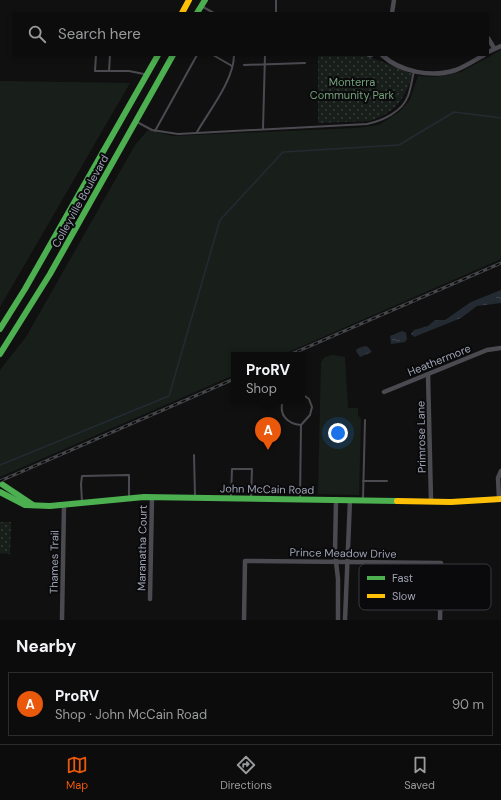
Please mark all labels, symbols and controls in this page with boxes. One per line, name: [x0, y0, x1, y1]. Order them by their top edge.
search box: [12, 12, 489, 56]
icon: search: [26, 23, 48, 45]
text: Search here: [58, 24, 141, 44]
park label: Monterra Community Park: [310, 75, 395, 102]
street label: Colleyville Boulevard: [49, 152, 111, 250]
street label: Heathermore: [405, 341, 473, 379]
popup: [231, 352, 305, 404]
text: ProRV: [246, 360, 290, 380]
text: Shop: [246, 380, 277, 397]
street label: Primrose Lane: [413, 401, 429, 473]
pin: A: [255, 417, 281, 450]
your location: [328, 423, 348, 443]
street label: John McCain Road: [220, 481, 314, 497]
street label: Maranatha Court: [134, 505, 150, 591]
street label: Thames Trail: [46, 530, 62, 594]
street label: Prince Meadow Drive: [289, 545, 397, 561]
legend: [359, 564, 491, 610]
text: Fast: [392, 571, 413, 585]
text: Slow: [392, 589, 416, 603]
text: Nearby: [16, 635, 76, 657]
text: ProRV: [55, 686, 99, 706]
text: A: [25, 696, 35, 713]
text: 90 m: [452, 696, 484, 713]
text: Shop · John McCain Road: [55, 706, 207, 723]
tab: Map: [66, 754, 88, 792]
tab: Directions: [220, 754, 272, 792]
tab: Saved: [404, 754, 435, 792]

